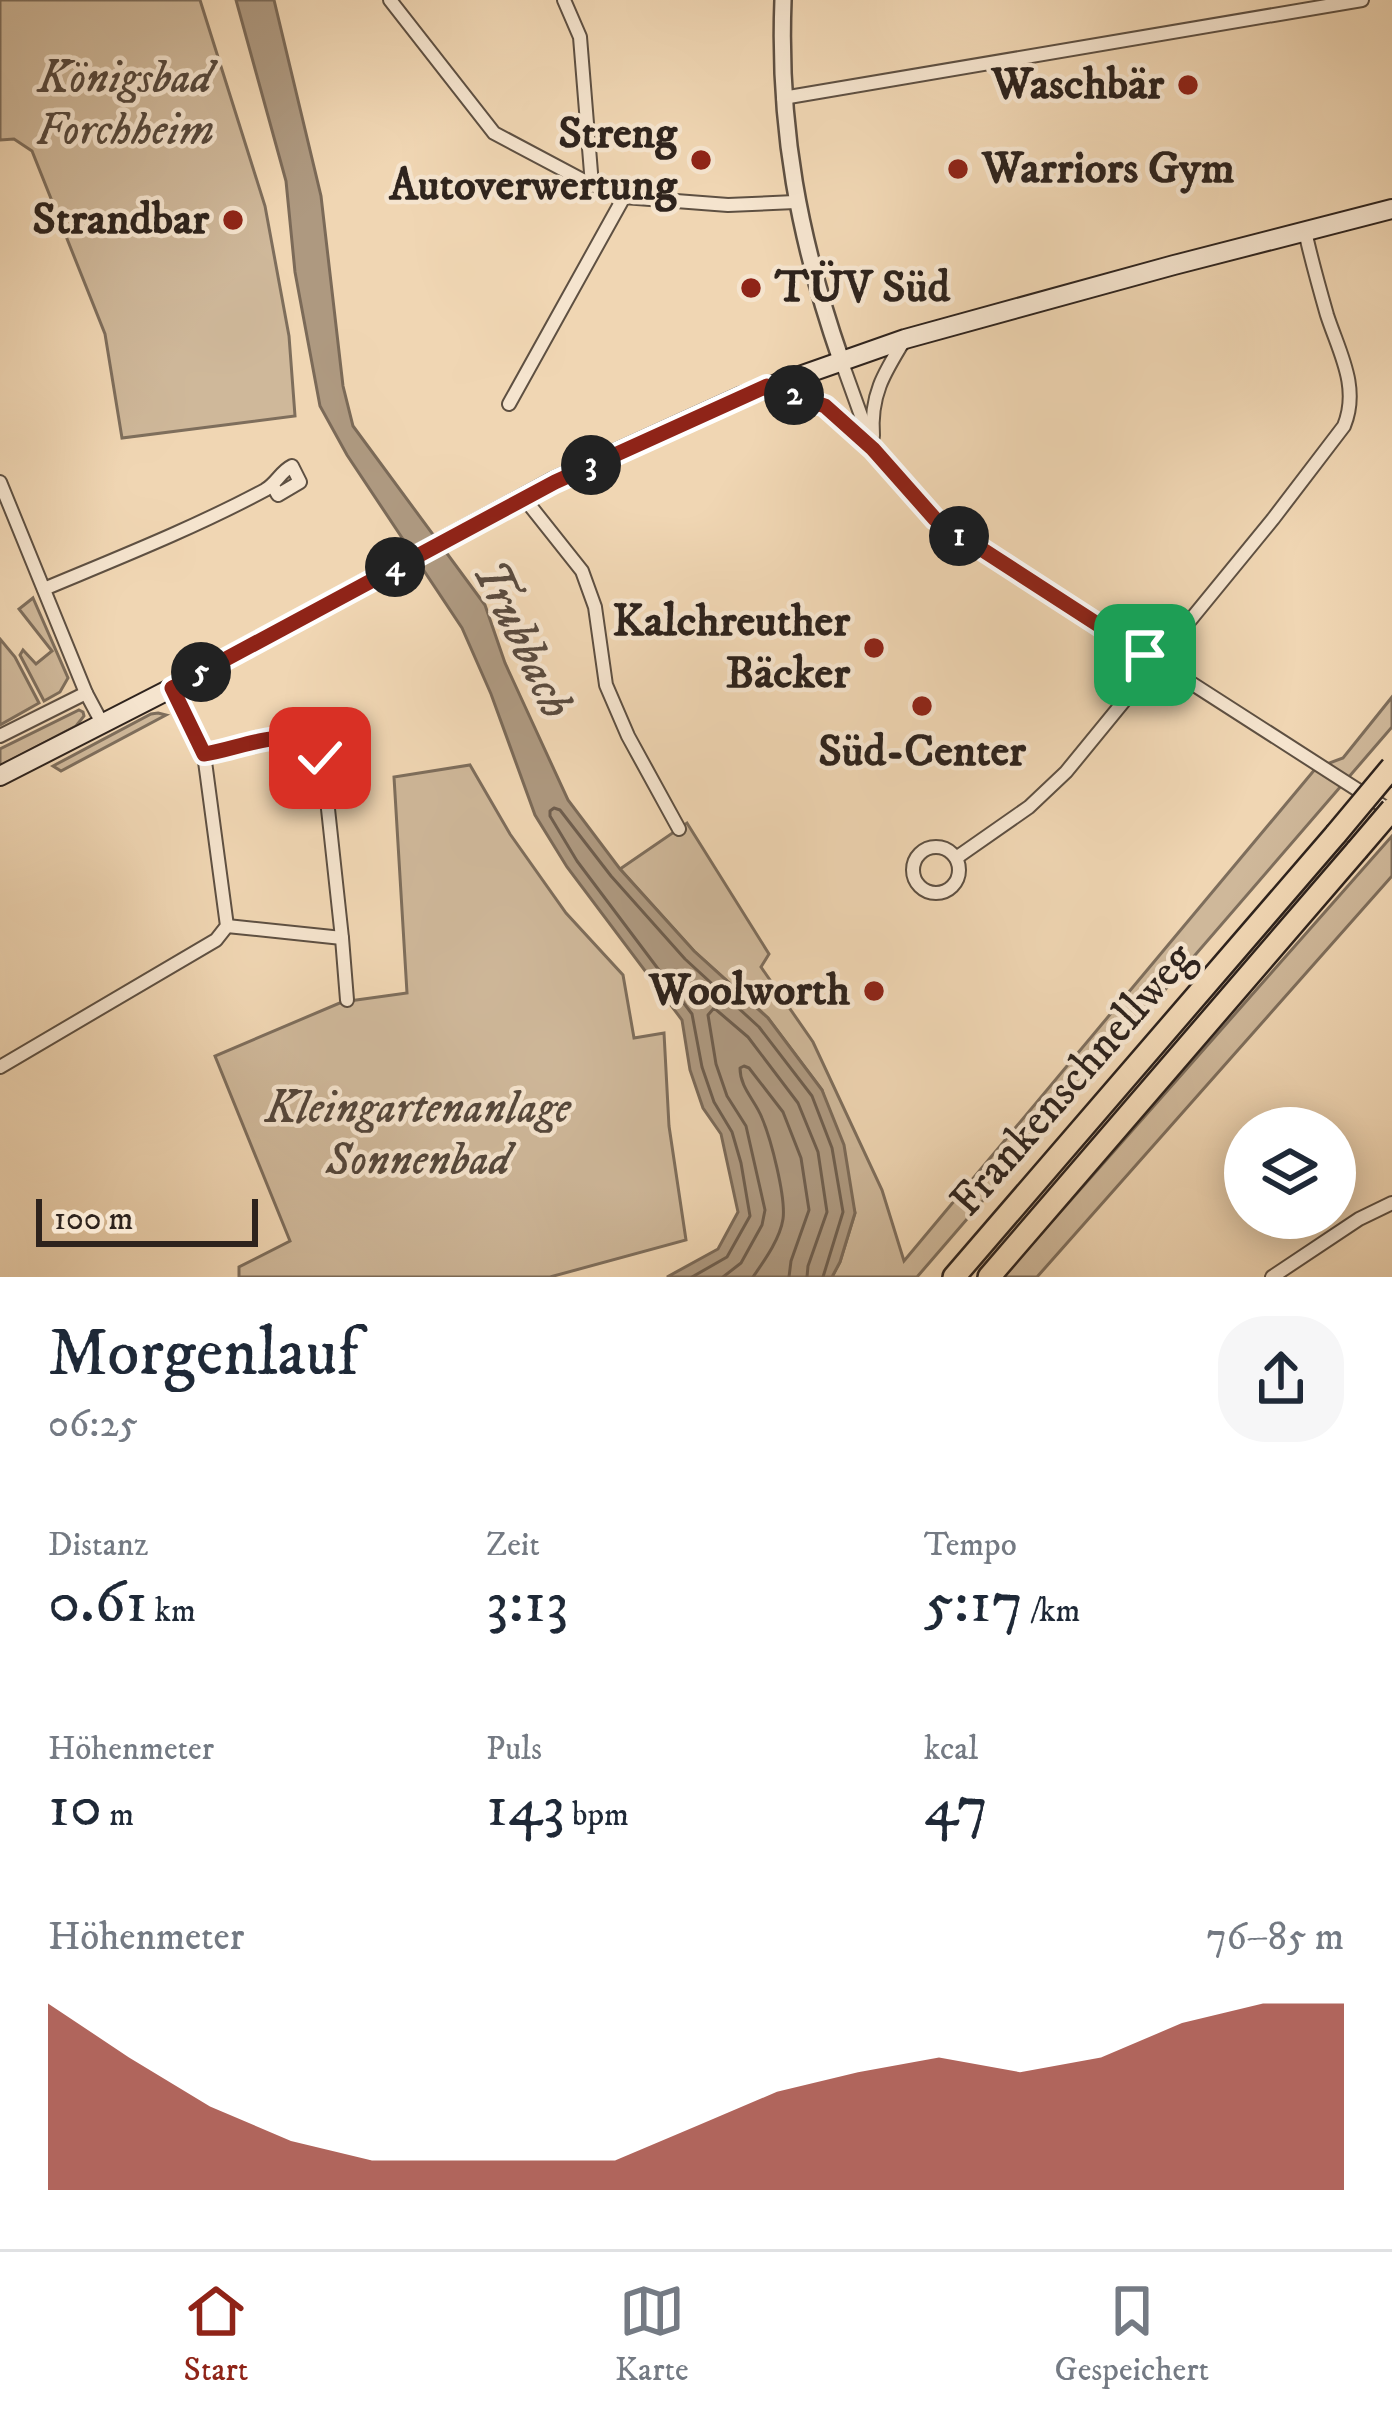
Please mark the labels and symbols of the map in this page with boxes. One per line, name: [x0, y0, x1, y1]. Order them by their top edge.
park label: Königsbad Forchheim: [36, 51, 219, 159]
place label: Waschbär: [990, 57, 1165, 113]
marker: Waschbär: [1175, 72, 1201, 98]
place label: Streng Autoverwertung: [388, 106, 678, 214]
place label: Warriors Gym: [981, 141, 1235, 197]
marker: Streng Autoverwertung: [688, 147, 714, 173]
marker: Warriors Gym: [945, 156, 971, 182]
place label: Strandbar: [32, 192, 210, 248]
marker: Strandbar: [220, 207, 246, 233]
place label: TÜV Süd: [774, 260, 951, 316]
marker: TÜV Süd: [738, 275, 764, 301]
pin: 2: [764, 365, 824, 425]
pin: 3: [561, 435, 621, 495]
pin: 1: [929, 506, 989, 566]
pin: 4: [365, 537, 425, 597]
water label: Trubbach: [458, 550, 586, 728]
place label: Kalchreuther Bäcker: [613, 594, 851, 702]
pin: [1094, 604, 1196, 706]
marker: Kalchreuther Bäcker: [861, 635, 887, 661]
pin: 5: [171, 642, 231, 702]
marker: Süd-Center: [909, 693, 935, 719]
pin: [269, 707, 371, 809]
place label: Süd-Center: [818, 724, 1027, 780]
street label: Frankenschnellweg: [939, 931, 1207, 1228]
place label: Woolworth: [648, 963, 850, 1019]
marker: Woolworth: [861, 978, 887, 1004]
park label: Kleingartenanlage Sonnenbad: [263, 1081, 573, 1189]
scale bar: [36, 1193, 258, 1246]

